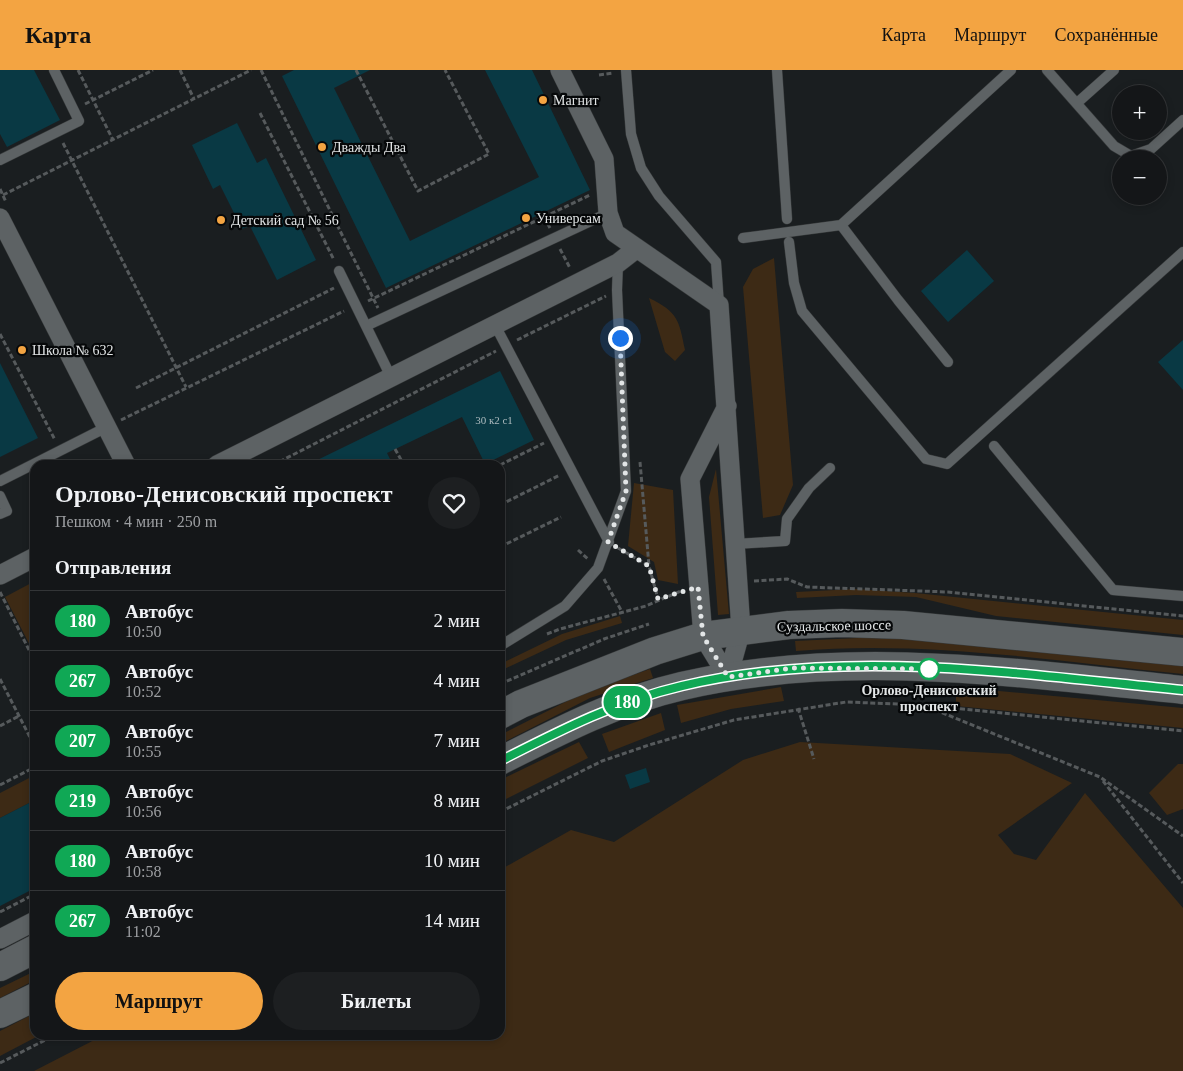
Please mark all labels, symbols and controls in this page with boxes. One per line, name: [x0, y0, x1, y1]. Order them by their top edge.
text: Карта: [25, 22, 91, 48]
text: Карта: [881, 25, 926, 45]
text: Маршрут: [954, 25, 1026, 45]
text: Сохранённые: [1054, 25, 1158, 45]
map controls: [1112, 85, 1167, 205]
button: +: [1112, 85, 1167, 140]
place label: Магнит: [553, 93, 599, 108]
marker: Магнит: [537, 94, 549, 106]
place label: Дважды Два: [332, 140, 407, 155]
marker: Дважды Два: [316, 141, 328, 153]
button: −: [1112, 150, 1167, 205]
place label: Универсам: [536, 211, 601, 226]
marker: Универсам: [520, 212, 532, 224]
place label: Детский сад № 56: [231, 213, 339, 228]
marker: Детский сад № 56: [215, 214, 227, 226]
your location: [608, 326, 633, 351]
place label: Школа № 632: [32, 343, 114, 358]
marker: Школа № 632: [16, 344, 28, 356]
house number: 30 к2 с1: [475, 414, 513, 426]
button: heart: [428, 477, 480, 529]
text: Орлово-Денисовский проспект: [55, 481, 393, 507]
text: Пешком · 4 мин · 250 m: [55, 513, 217, 530]
text: Отправления: [55, 557, 171, 578]
text: Автобус: [125, 601, 193, 622]
text: 2 мин: [433, 610, 480, 631]
text: 180: [69, 611, 96, 631]
street label: Суздальское шоссе: [777, 618, 891, 634]
text: 10:50: [125, 623, 161, 640]
marker: Орлово-Денисовский проспект: [918, 658, 940, 680]
text: Автобус: [125, 661, 193, 682]
text: 4 мин: [433, 670, 480, 691]
text: 267: [69, 671, 96, 691]
text: 10:52: [125, 683, 161, 700]
place label: Орлово-Денисовский проспект: [861, 683, 997, 714]
line badge: 180: [598, 686, 656, 718]
text: 180: [614, 692, 641, 712]
text: Автобус: [125, 721, 193, 742]
text: 7 мин: [433, 730, 480, 751]
text: 207: [69, 731, 96, 751]
text: 10:55: [125, 743, 161, 760]
text: Автобус: [125, 781, 193, 802]
text: 8 мин: [433, 790, 480, 811]
text: 219: [69, 791, 96, 811]
text: 10:56: [125, 803, 161, 820]
text: Автобус: [125, 841, 193, 862]
text: 10 мин: [424, 850, 480, 871]
text: 180: [69, 851, 96, 871]
text: 10:58: [125, 863, 161, 880]
text: Автобус: [125, 901, 193, 922]
text: 14 мин: [424, 910, 480, 931]
text: 267: [69, 911, 96, 931]
text: 11:02: [125, 923, 161, 940]
button: Маршрут: [55, 972, 263, 1030]
button: Билеты: [273, 972, 480, 1030]

